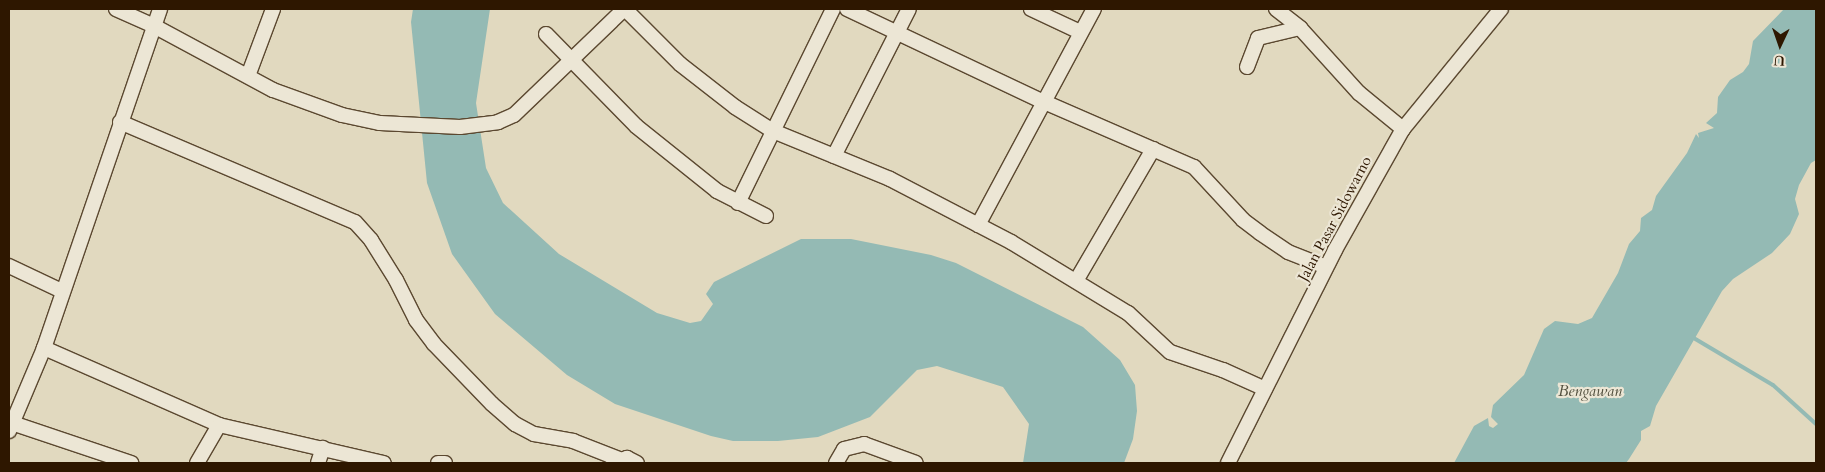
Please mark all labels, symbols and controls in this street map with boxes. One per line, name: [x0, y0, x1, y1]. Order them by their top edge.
north arrow: [1755, 20, 1805, 70]
text: U: [1773, 51, 1785, 70]
street label: Jalan Pasar Sidowarno: [1294, 153, 1376, 285]
water label: Bengawan: [1558, 381, 1622, 401]

